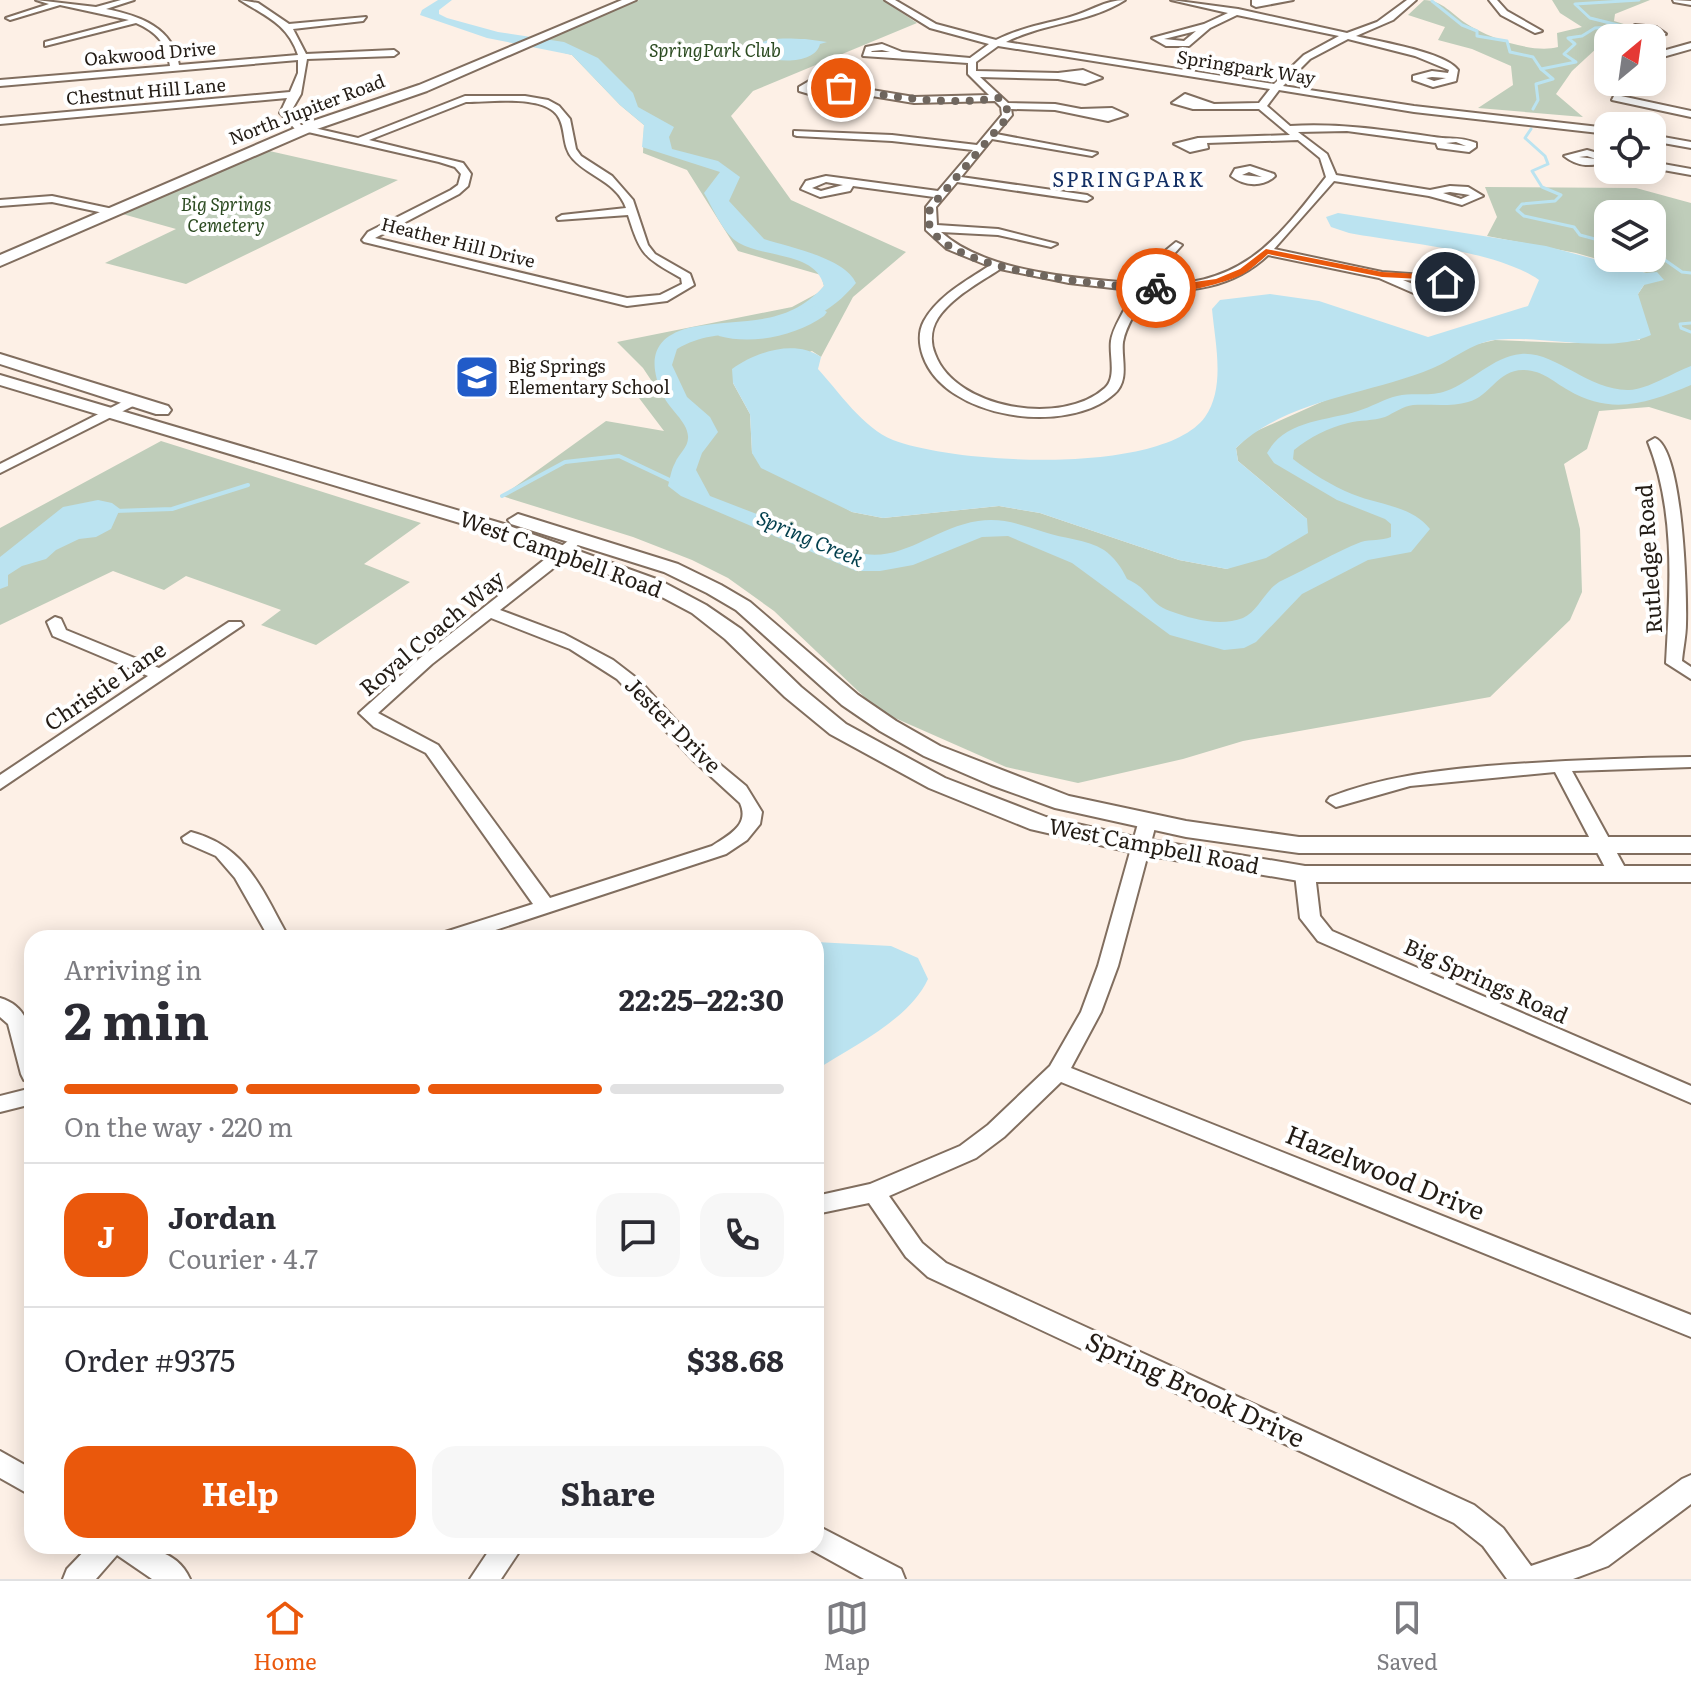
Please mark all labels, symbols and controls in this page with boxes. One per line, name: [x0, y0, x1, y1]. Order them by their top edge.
north arrow: [1594, 24, 1666, 96]
map controls: [1594, 24, 1666, 272]
street label: Oakwood Drive: [83, 33, 217, 72]
park label: SpringPark Club: [649, 36, 781, 63]
street label: Springpark Way: [1175, 42, 1318, 91]
pin: [807, 54, 875, 122]
street label: North Jupiter Road: [224, 66, 389, 151]
icon: bag: [819, 66, 863, 110]
street label: Chestnut Hill Lane: [65, 70, 227, 111]
button: locate: [1594, 112, 1666, 184]
district label: SPRINGPARK: [1052, 163, 1206, 193]
park label: Big Springs Cemetery: [180, 190, 272, 238]
button: layers: [1594, 200, 1666, 272]
street label: Heather Hill Drive: [379, 209, 538, 274]
courier: [1116, 248, 1196, 328]
pin: [1411, 248, 1479, 316]
icon: home: [1423, 260, 1467, 304]
icon: bike: [1134, 266, 1178, 310]
place label: Big Springs Elementary School: [508, 352, 670, 400]
school or university icon: Big Springs Elementary School: [453, 353, 501, 401]
street label: Rutledge Road: [1626, 483, 1669, 635]
street label: West Campbell Road: [455, 501, 668, 605]
water label: Spring Creek: [753, 501, 869, 573]
street label: Royal Coach Way: [351, 561, 511, 703]
street label: Christie Lane: [37, 632, 172, 738]
street label: Jester Drive: [618, 668, 730, 780]
street label: West Campbell Road: [1046, 808, 1262, 881]
street label: Big Springs Road: [1399, 929, 1574, 1031]
text: Arriving in: [64, 949, 202, 988]
text: 22:25–22:30: [619, 976, 784, 1020]
text: 2 min: [64, 979, 209, 1056]
text: On the way · 220 m: [64, 1106, 293, 1145]
street label: Hazelwood Drive: [1280, 1113, 1491, 1228]
button: chat: [596, 1193, 680, 1277]
button: phone: [700, 1193, 784, 1277]
text: Jordan: [168, 1194, 276, 1238]
text: J: [97, 1213, 115, 1257]
text: Courier · 4.7: [168, 1238, 318, 1277]
street label: Spring Brook Drive: [1080, 1320, 1312, 1456]
text: Order #9375: [64, 1337, 235, 1381]
text: $38.68: [687, 1337, 784, 1381]
button: Help: [64, 1446, 416, 1538]
button: Share: [432, 1446, 784, 1538]
tab: Home: [253, 1596, 317, 1677]
tab: Map: [823, 1596, 870, 1677]
tab: Saved: [1376, 1596, 1438, 1677]

